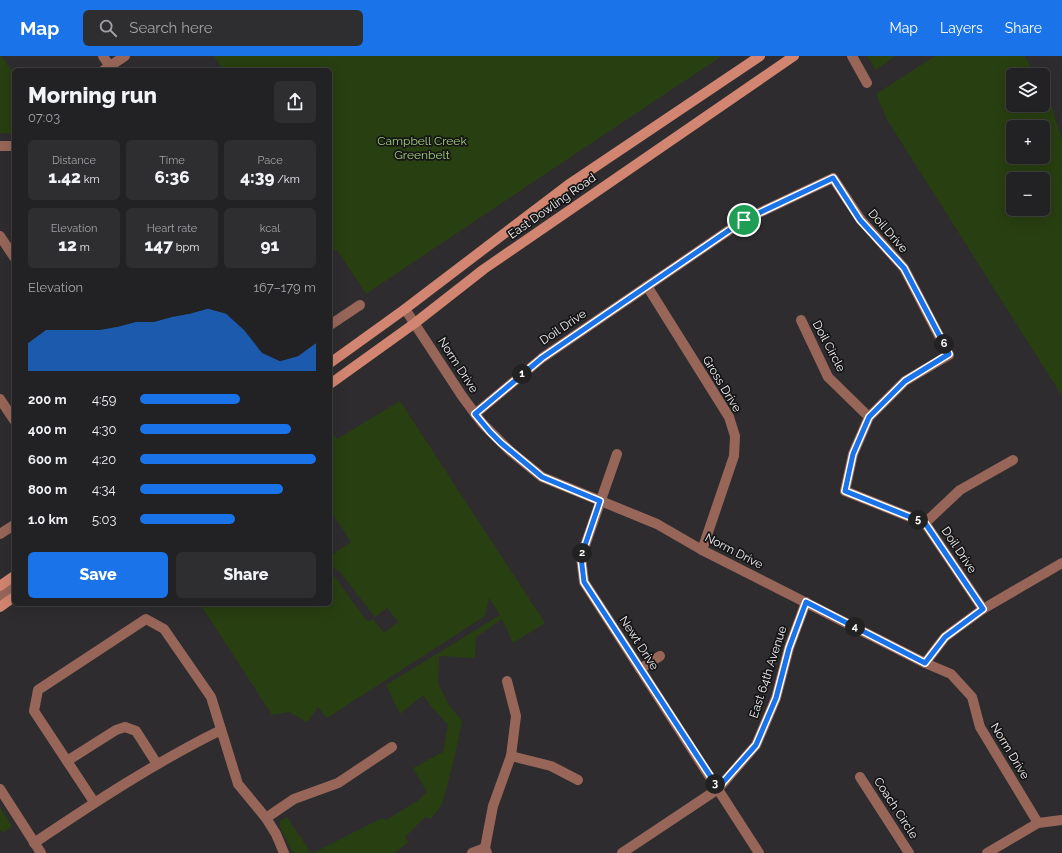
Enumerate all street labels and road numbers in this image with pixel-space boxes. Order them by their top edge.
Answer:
street label: East Dowling Road [505,170,599,242]
street label: Doil Drive [865,206,911,256]
street label: Doil Drive [537,306,589,348]
street label: Doil Circle [810,318,848,374]
street label: Norm Drive [435,335,481,395]
street label: Gross Drive [700,353,744,415]
street label: Doil Drive [938,524,980,576]
street label: Norm Drive [703,530,765,572]
street label: Newt Drive [616,613,662,673]
street label: East 64th Avenue [746,624,790,720]
street label: Norm Drive [988,720,1032,782]
street label: Coach Circle [871,775,921,841]

